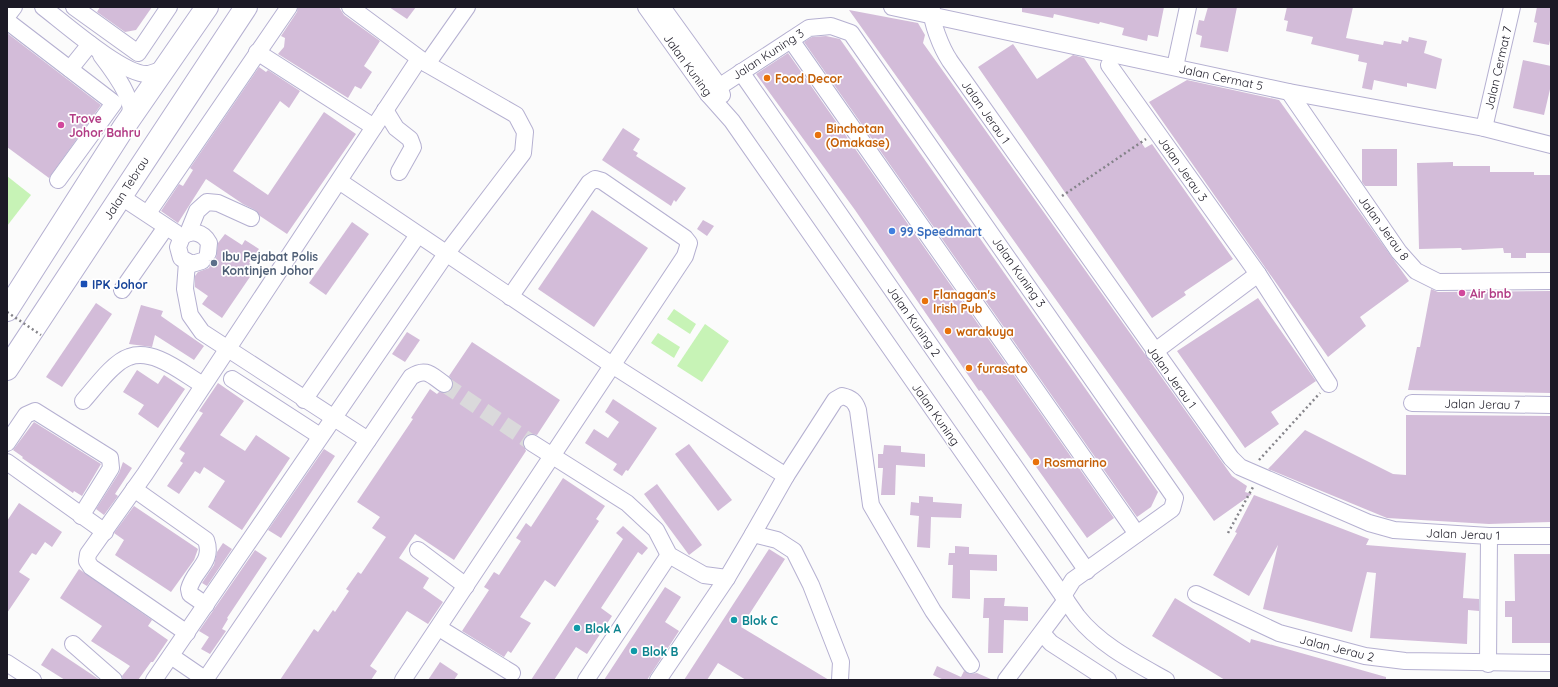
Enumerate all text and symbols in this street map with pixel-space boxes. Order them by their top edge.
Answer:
street label: Jalan Kuning 3 [729,25,807,83]
street label: Jalan Cermat 7 [1481,25,1515,111]
street label: Jalan Kuning [660,31,716,99]
street label: Jalan Cermat 5 [1178,61,1264,93]
place label: Food Decor [775,71,842,86]
marker: Food Decor [762,73,772,83]
street label: Jalan Jerau 1 [959,77,1013,147]
place label: Trove Johor Bahru [69,111,141,140]
marker: Trove Johor Bahru [56,120,66,130]
place label: Binchotan (Omakase) [826,121,889,150]
marker: Binchotan (Omakase) [813,130,823,140]
street label: Jalan Jerau 3 [1155,134,1211,204]
street label: Jalan Tebrau [100,153,152,223]
street label: Jalan Jerau 8 [1356,193,1412,263]
place label: 99 Speedmart [900,224,982,239]
marker: 99 Speedmart [887,226,897,236]
street label: Jalan Kuning 3 [989,234,1049,310]
place label: Ibu Pejabat Polis Kontinjen Johor [222,249,318,278]
marker: Ibu Pejabat Polis Kontinjen Johor [209,258,219,268]
place label: IPK Johor [92,277,148,292]
marker: IPK Johor [79,279,89,289]
street label: Jalan Kuning 2 [884,283,944,360]
place label: Air bnb [1470,286,1512,301]
place label: Flanagan's Irish Pub [933,287,996,316]
marker: Air bnb [1457,288,1467,298]
marker: Flanagan's Irish Pub [920,296,930,306]
place label: warakuya [956,324,1014,339]
marker: warakuya [943,326,953,336]
street label: Jalan Jerau 1 [1144,343,1200,411]
place label: furasato [977,361,1028,376]
marker: furasato [964,363,974,373]
street label: Jalan Kuning [909,380,963,448]
street label: Jalan Jerau 7 [1444,396,1520,412]
place label: Rosmarino [1044,455,1107,470]
marker: Rosmarino [1031,457,1041,467]
street label: Jalan Jerau 1 [1426,525,1500,543]
place label: Blok C [742,613,779,628]
marker: Blok C [729,615,739,625]
place label: Blok A [585,621,622,636]
marker: Blok A [572,623,582,633]
street label: Jalan Jerau 2 [1298,631,1376,665]
place label: Blok B [642,644,679,659]
marker: Blok B [629,646,639,656]

